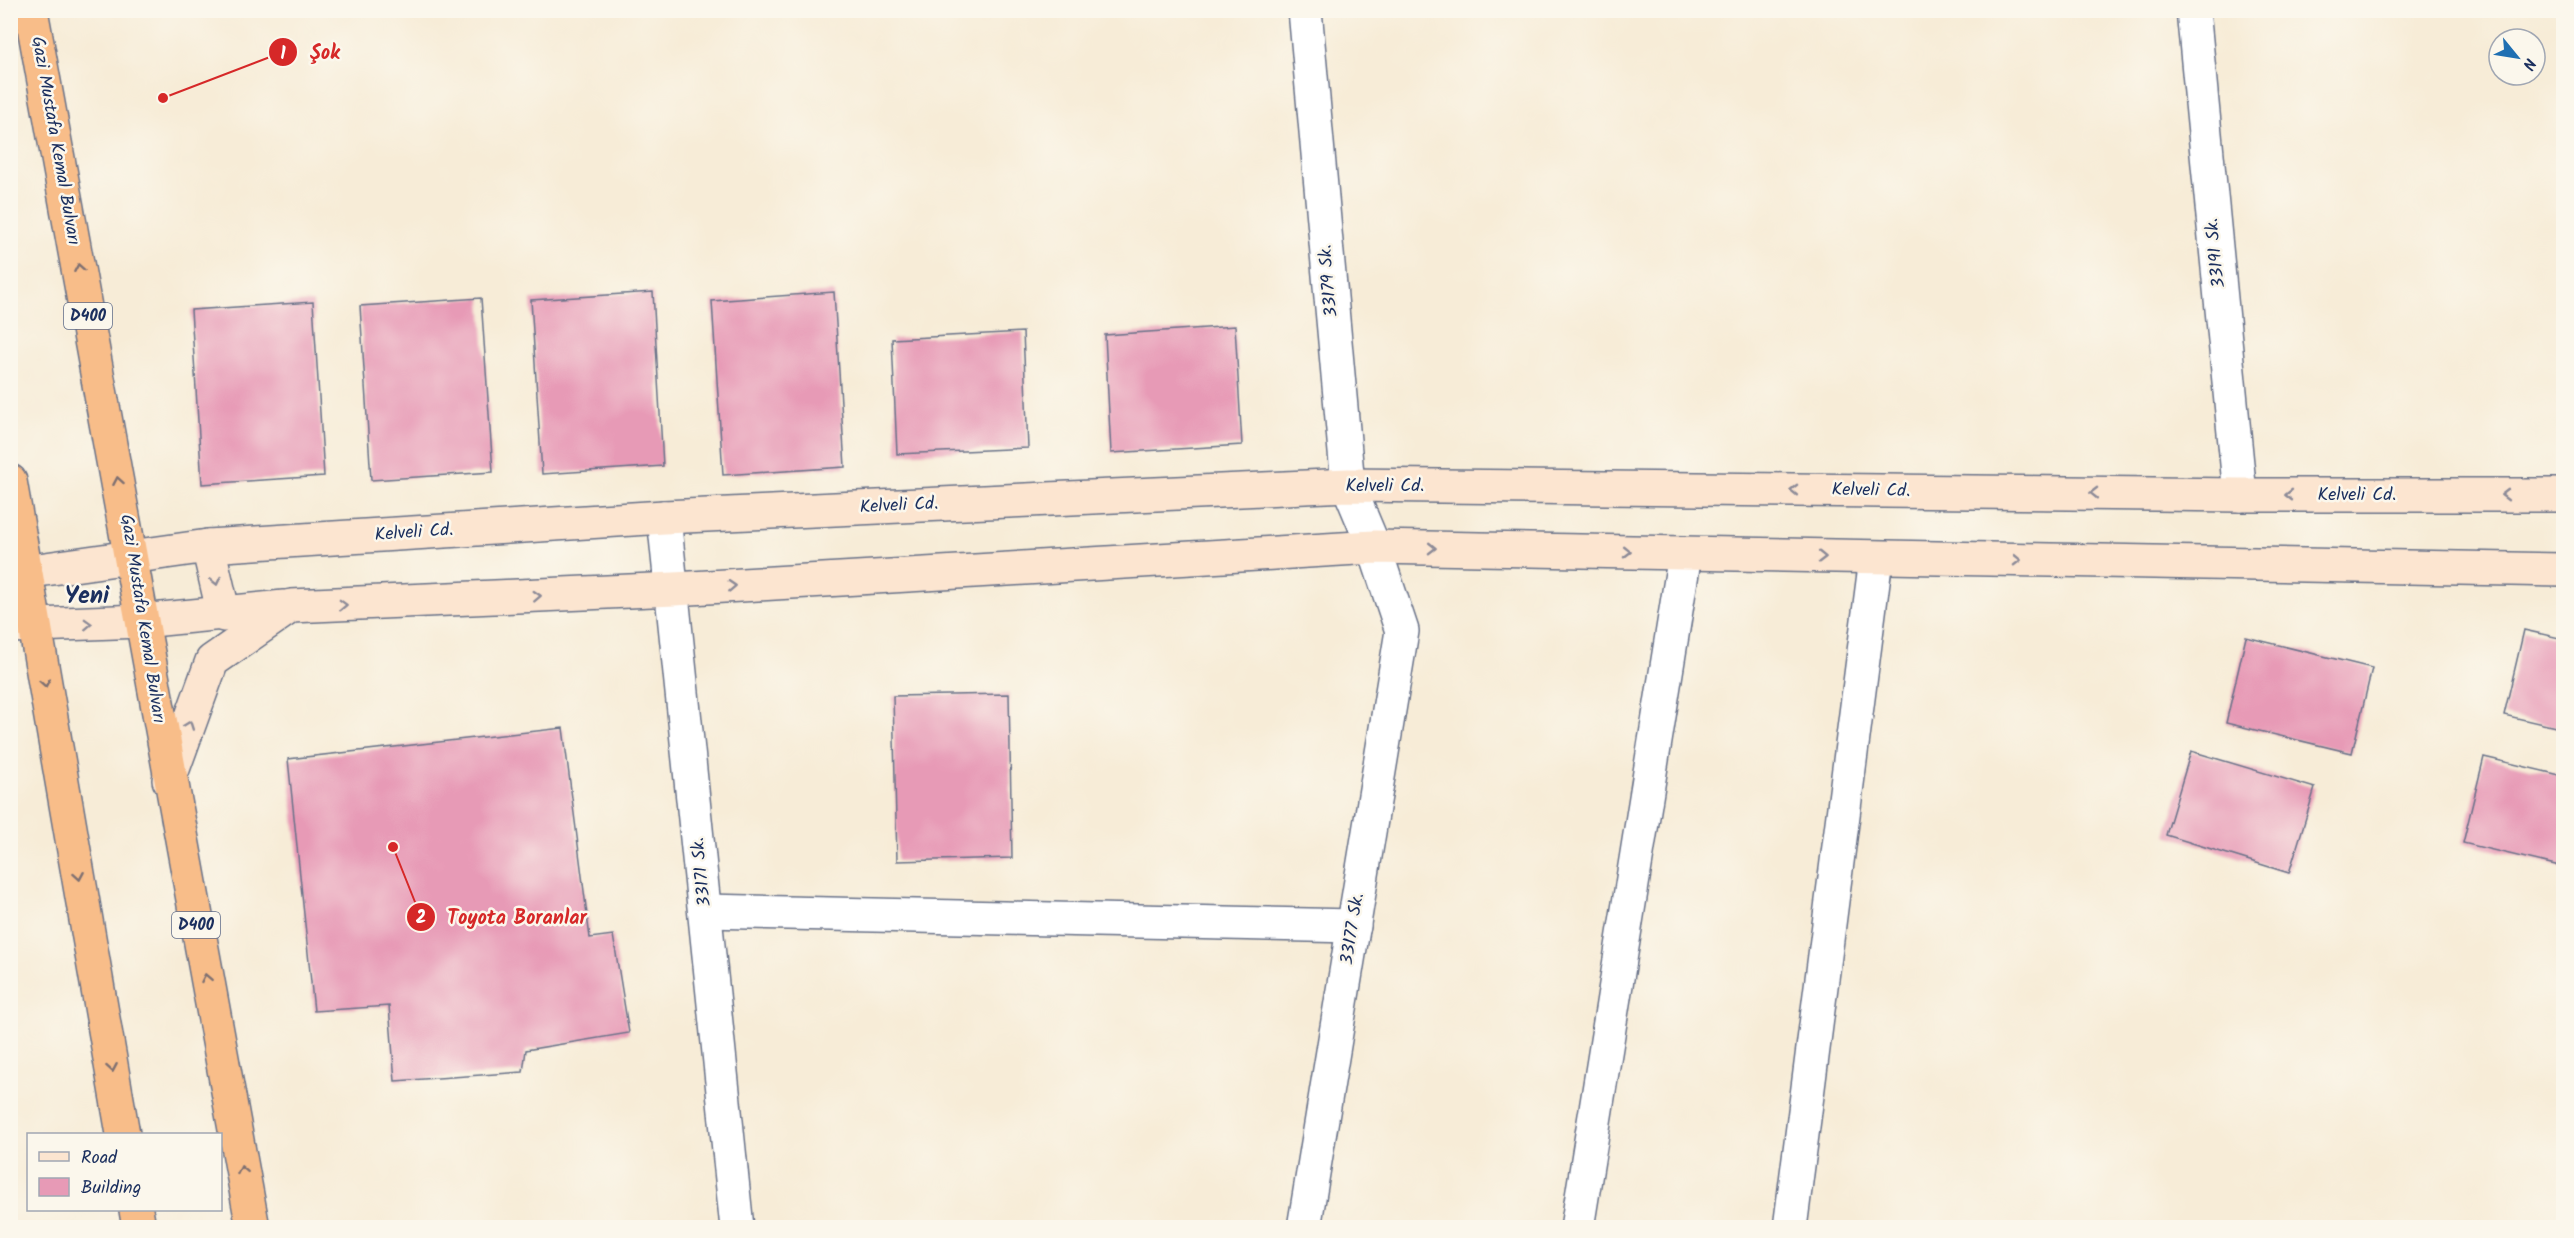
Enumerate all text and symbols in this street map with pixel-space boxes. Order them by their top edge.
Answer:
north arrow [2487,27,2547,87]
callout: Şok [268,33,352,71]
street label: Gazi Mustafa Kemal Bulvarı [22,34,88,248]
text: Şok [310,38,341,70]
text: 1 [280,40,286,69]
text: N [2515,53,2542,74]
street label: 33191 Sk. [2198,217,2234,289]
street label: 33179 Sk. [1311,243,1347,319]
one-way arrow [73,264,86,274]
road number: D400 [64,303,112,329]
street label: Kelveli Cd. [1346,472,1424,501]
one-way arrow [112,476,125,486]
street label: Kelveli Cd. [1831,476,1911,506]
street label: Kelveli Cd. [2318,481,2396,510]
one-way arrow [1790,484,1799,496]
one-way arrow [2090,487,2099,499]
street label: Kelveli Cd. [859,489,939,523]
one-way arrow [2285,489,2294,501]
one-way arrow [2501,489,2510,501]
street label: Gazi Mustafa Kemal Bulvarı [111,512,173,726]
street label: Kelveli Cd. [374,516,454,550]
one-way arrow [1428,542,1437,554]
one-way arrow [1623,546,1632,558]
one-way arrow [1818,551,1827,563]
one-way arrow [2013,554,2022,566]
one-way arrow [209,575,222,585]
district label: Yeni [65,577,110,616]
one-way arrow [728,579,737,592]
one-way arrow [533,590,542,603]
one-way arrow [338,598,347,611]
one-way arrow [84,617,93,630]
one-way arrow [39,679,51,688]
one-way arrow [181,720,194,731]
street label: 33171 Sk. [684,836,720,908]
one-way arrow [72,871,84,880]
street label: 33177 Sk. [1333,891,1373,967]
callout: Toyota Boranlar [406,898,599,936]
text: Toyota Boranlar [447,903,587,935]
text: 2 [416,904,426,933]
road number: D400 [172,912,220,938]
one-way arrow [200,974,213,984]
one-way arrow [105,1062,118,1072]
legend [27,1133,222,1211]
text: Road [81,1144,118,1173]
one-way arrow [236,1165,249,1175]
text: Building [81,1174,141,1203]

